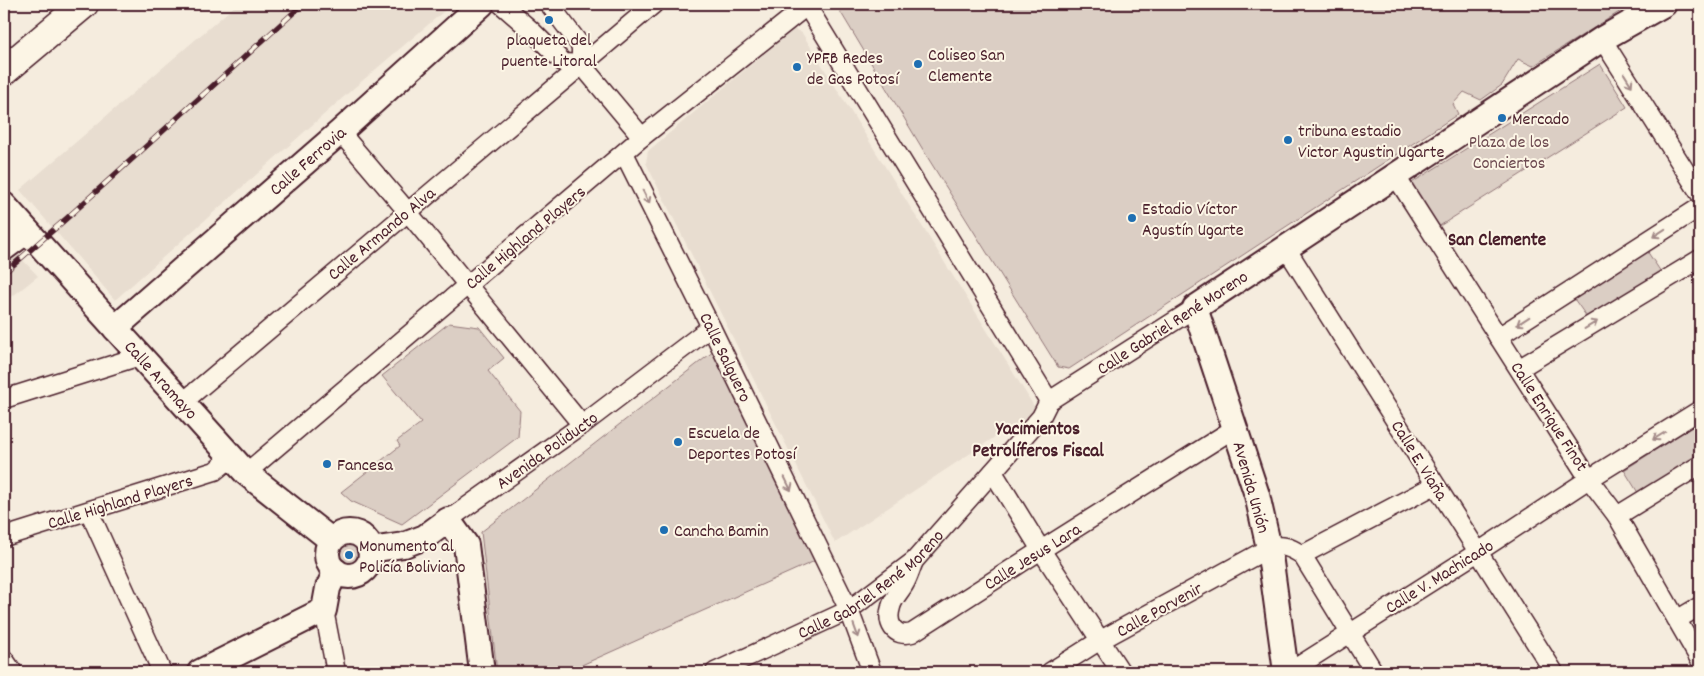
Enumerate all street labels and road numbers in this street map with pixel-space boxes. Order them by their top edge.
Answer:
street label: Calle Ferrovia [265,122,353,203]
street label: Calle Highland Players [461,181,592,297]
street label: Calle Armando Alva [323,182,442,288]
street label: Calle Gabriel René Moreno [1093,266,1254,382]
street label: Calle Salguero [691,309,756,407]
street label: Calle Aramayo [117,336,202,426]
street label: Calle Enrique Finot [1503,358,1593,478]
street label: Avenida Poliducto [492,407,604,497]
street label: Calle E. Viaña [1383,416,1453,507]
street label: Avenida Unión [1225,439,1275,537]
street label: Calle Highland Players [45,469,196,537]
street label: Calle Jesus Lara [980,518,1087,598]
street label: Calle Gabriel René Moreno [794,525,951,647]
street label: Calle V. Machicado [1381,535,1499,621]
street label: Calle Porvenir [1113,577,1208,645]

